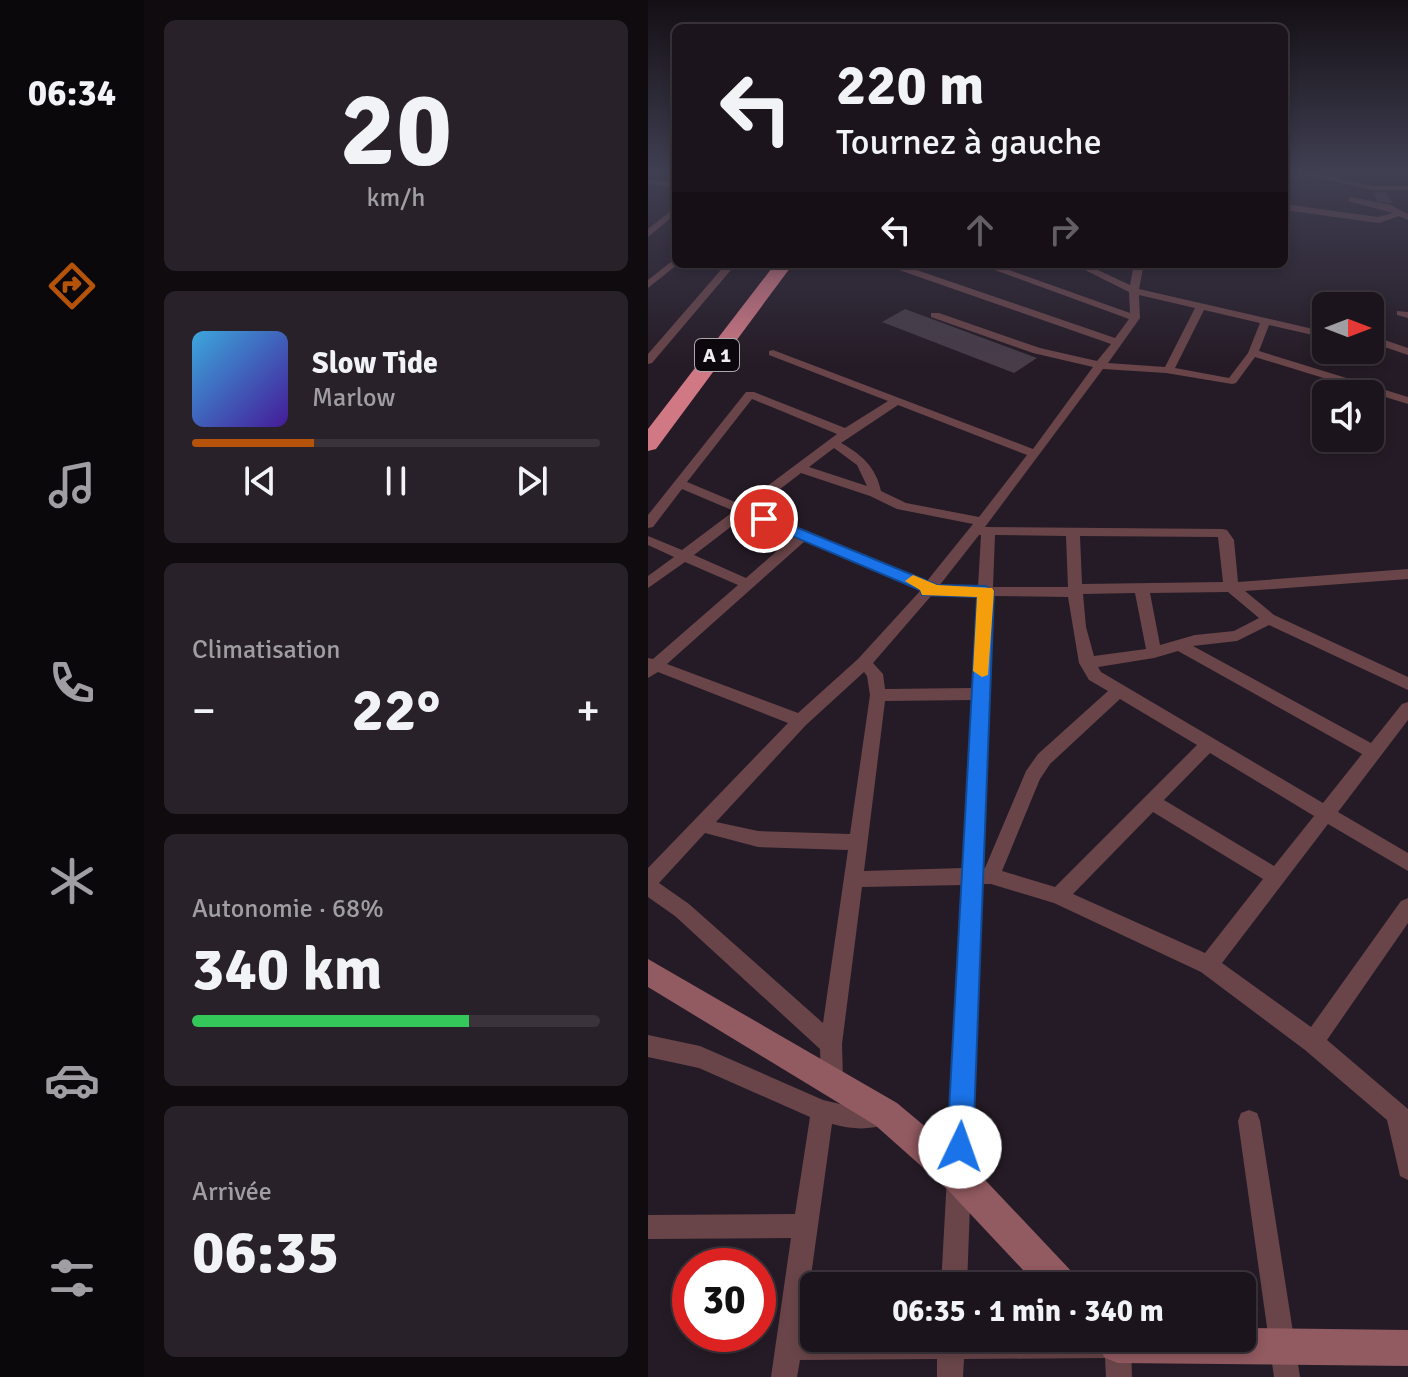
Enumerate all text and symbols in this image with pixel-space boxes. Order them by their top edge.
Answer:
text: 220 m [836,51,984,120]
icon: left [704,56,808,160]
text: 20 [340,66,452,194]
text: 06:34 [28,71,116,116]
text: Tournez à gauche [836,120,1102,165]
text: km/h [367,182,425,214]
icon: left [874,208,918,252]
icon: ahead [958,208,1002,252]
icon: right [1042,208,1086,252]
icon: directions [44,258,100,314]
north arrow [1312,292,1384,364]
map controls [1312,292,1384,452]
road number: A 1 [695,339,739,371]
text: Slow Tide [312,345,438,382]
button: sound [1312,380,1384,452]
text: Marlow [312,382,395,414]
icon: music [44,457,100,513]
icon: previous [238,459,282,503]
icon: pause [374,459,418,503]
icon: next [510,459,554,503]
pin [730,485,798,553]
icon: arrive [742,497,786,541]
text: Climatisation [192,634,341,666]
icon: phone [44,655,100,711]
text: 22° [352,674,440,748]
text: − [192,684,216,738]
text: + [576,684,600,738]
icon: climate [44,853,100,909]
text: Autonomie · 68% [192,893,384,925]
text: 340 km [192,933,382,1007]
icon: car [44,1052,100,1108]
position arrow [918,1105,1002,1189]
text: Arrivée [192,1176,272,1208]
text: 06:35 [192,1216,339,1290]
speed limit sign: 30 [672,1248,776,1352]
icon: filters [44,1250,100,1306]
text: 06:35 · 1 min · 340 m [892,1293,1164,1330]

